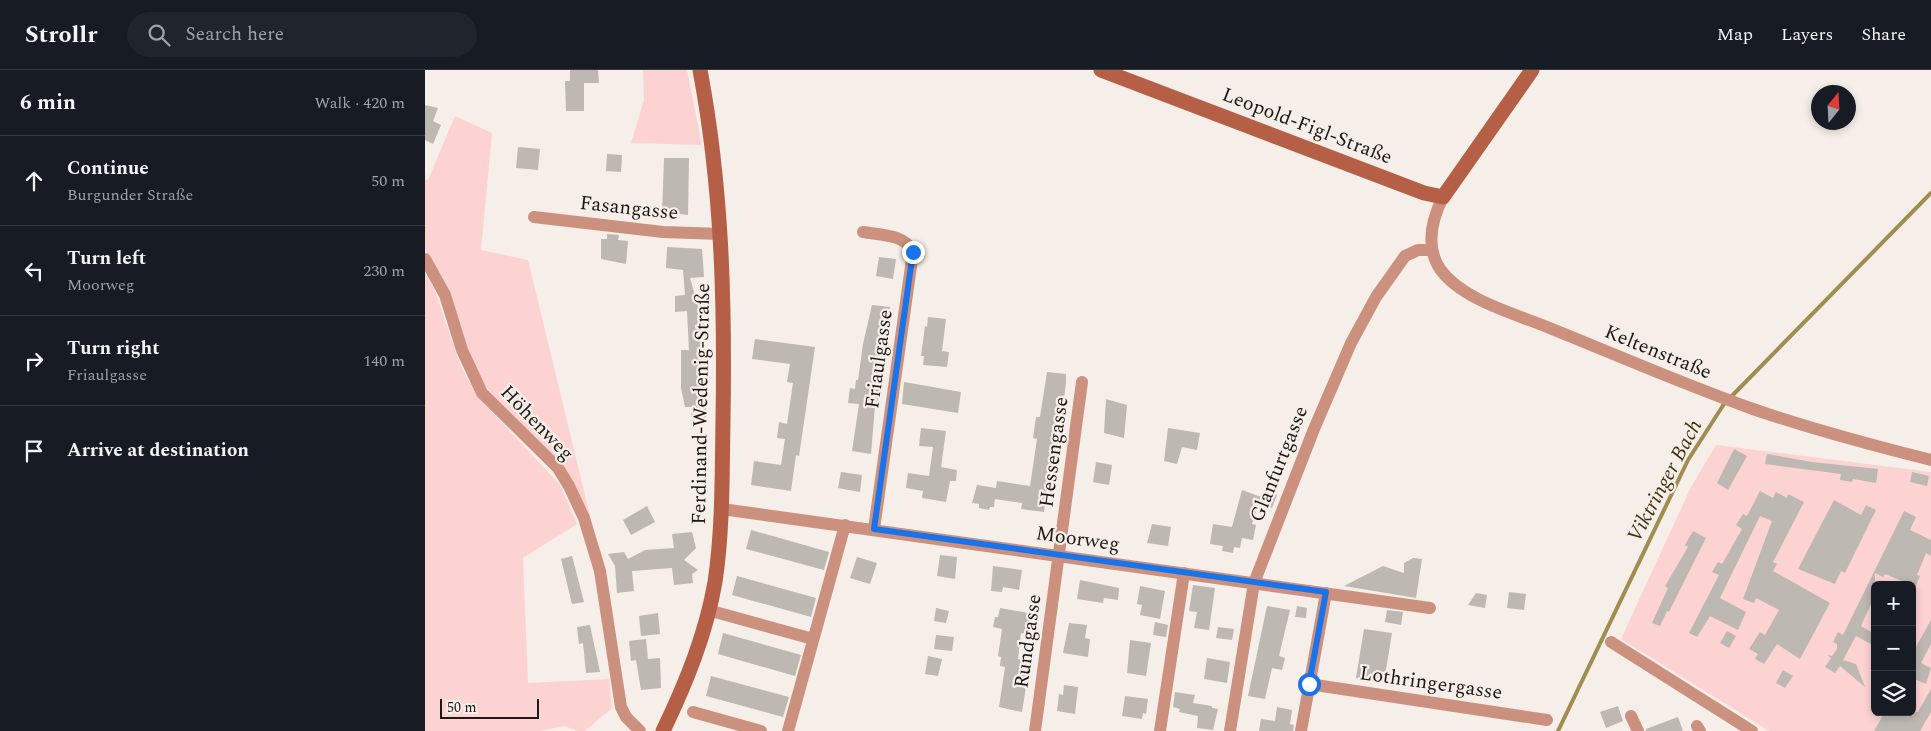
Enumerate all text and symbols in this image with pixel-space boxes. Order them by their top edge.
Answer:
search box [127,12,477,57]
text: Strollr [25,17,97,53]
text: Search here [185,20,284,49]
icon: search [145,21,173,49]
text: Map [1717,21,1753,48]
text: Layers [1781,21,1833,48]
text: Share [1861,21,1906,48]
street label: Leopold-Figl-Straße [1218,80,1396,172]
north arrow [1811,85,1856,130]
text: 6 min [20,87,76,119]
text: Walk · 420 m [314,91,405,115]
text: Continue [67,154,149,183]
icon: ahead [20,167,48,195]
text: 50 m [371,169,405,193]
text: Burgunder Straße [67,183,193,207]
street label: Fasangasse [578,188,680,228]
route end [902,241,925,264]
text: Turn left [67,244,146,273]
icon: left [20,257,48,285]
text: 230 m [363,259,405,283]
text: Moorweg [67,273,135,297]
street label: Ferdinand-Wedenig-Straße [684,283,718,525]
street label: Friaulgasse [857,307,901,411]
street label: Keltenstraße [1600,317,1716,387]
text: Turn right [67,334,160,363]
icon: right [20,347,48,375]
text: 140 m [363,349,405,373]
text: Friaulgasse [67,363,147,387]
street label: Höhenweg [493,378,581,468]
street label: Hessengasse [1031,395,1077,509]
street label: Glanfurtgasse [1242,401,1316,527]
water label: Viktringer Bach [1619,414,1711,548]
text: Arrive at destination [67,436,249,465]
icon: arrive [20,437,48,465]
street label: Moorweg [1034,518,1122,560]
map controls [1871,581,1916,716]
button: + [1871,581,1916,626]
street label: Rundgasse [1007,592,1049,690]
button: − [1871,626,1916,671]
street label: Lothringergasse [1358,658,1504,708]
button: layers [1871,671,1916,716]
route start [1298,673,1321,696]
scale bar [440,696,539,719]
text: 50 m [447,697,477,718]

